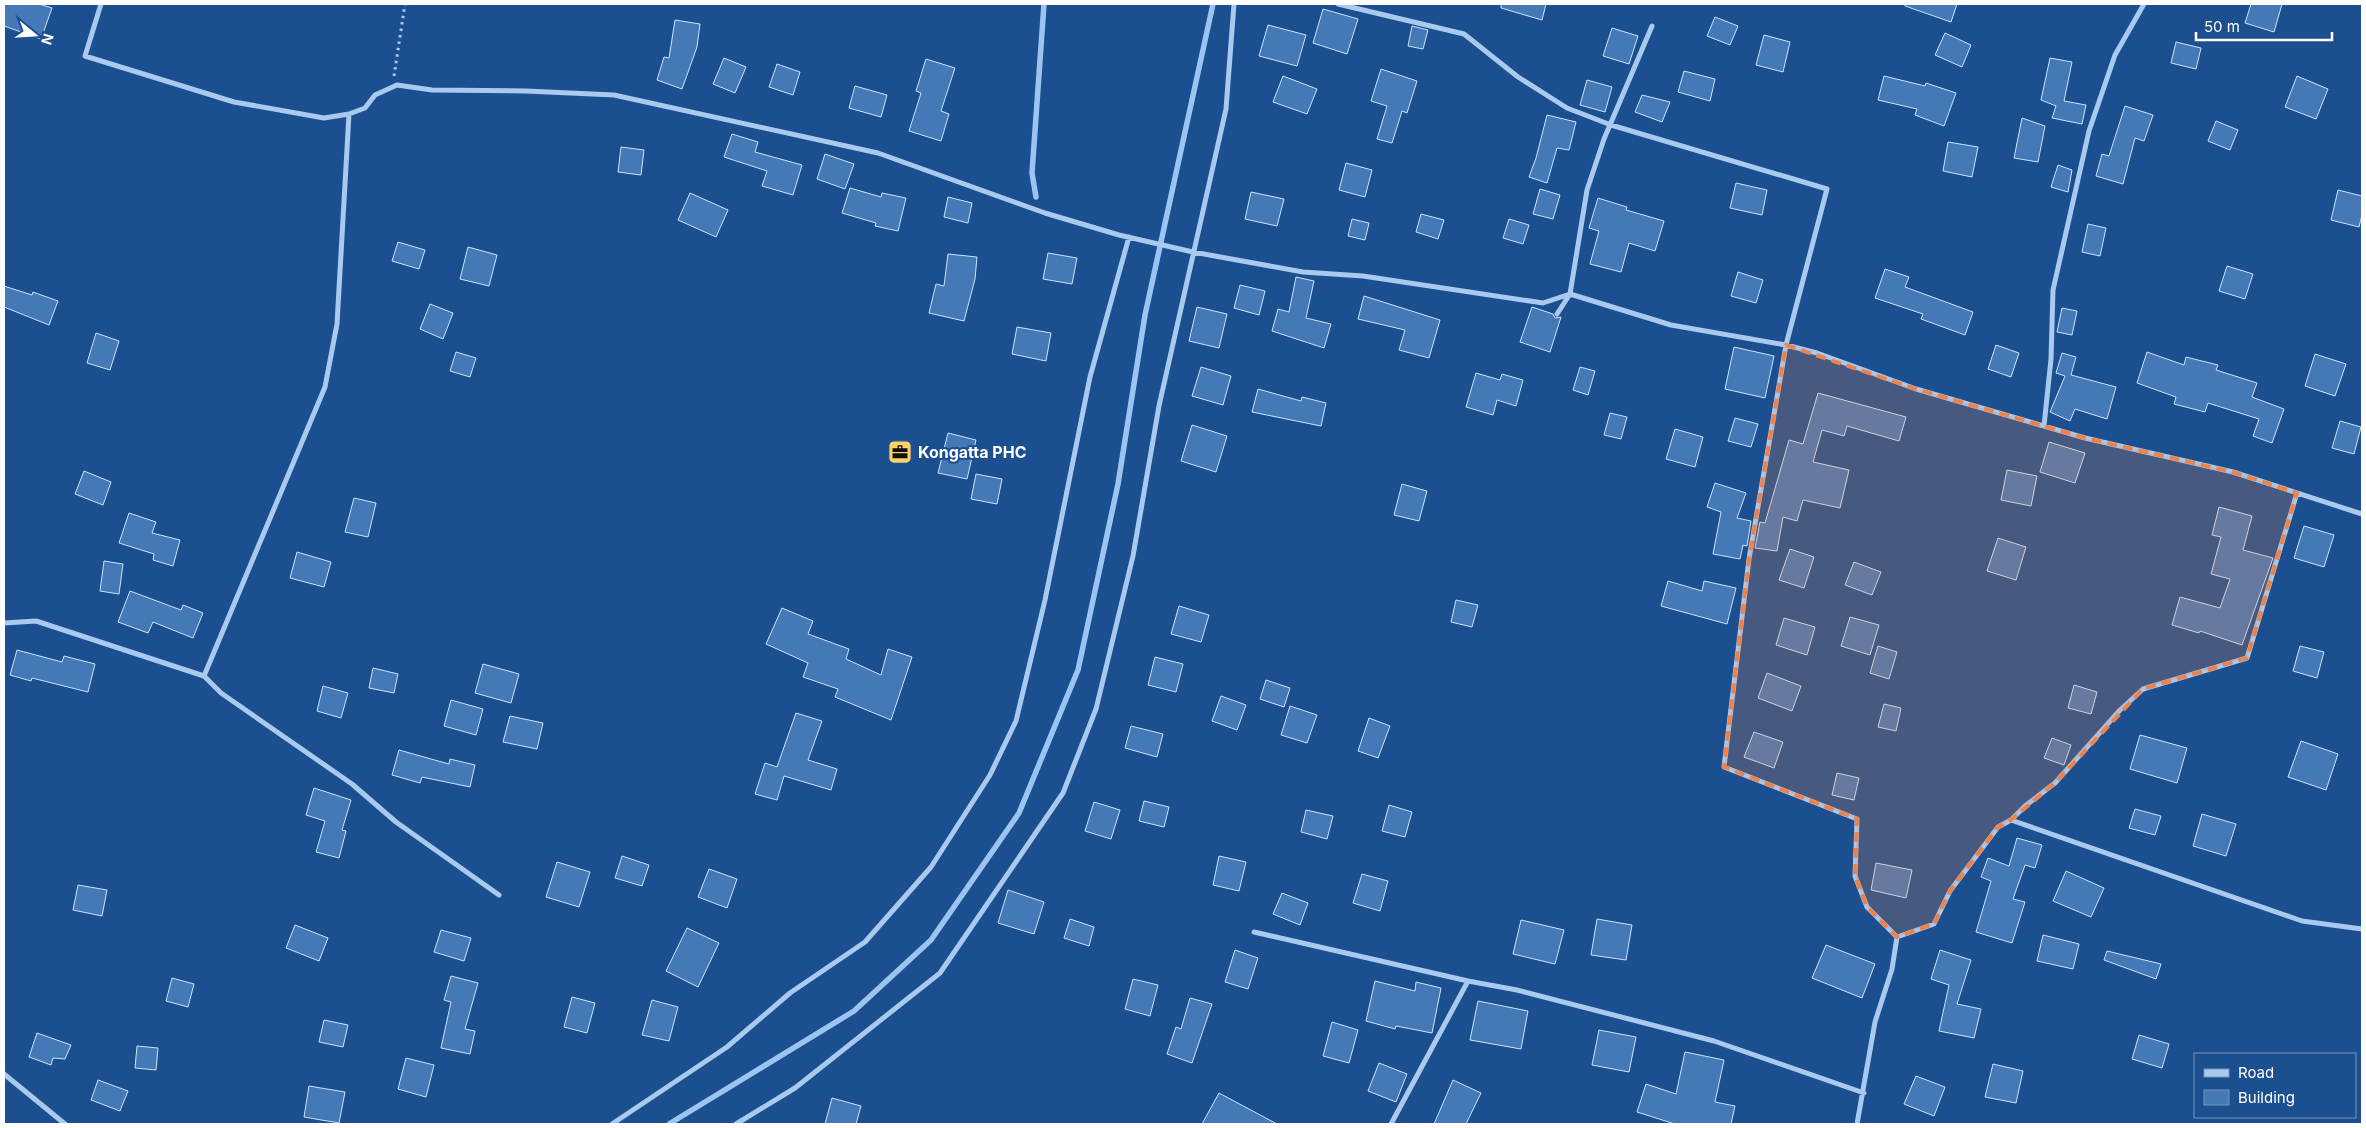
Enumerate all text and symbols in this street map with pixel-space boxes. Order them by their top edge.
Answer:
north arrow [10,10,60,60]
scale bar [2196,10,2332,42]
text: 50 m [2204,17,2240,36]
text: N [38,31,58,47]
office icon: Kongatta PHC [887,439,913,465]
place label: Kongatta PHC [918,442,1027,462]
legend [2194,1053,2356,1118]
text: Road [2238,1063,2274,1082]
text: Building [2238,1088,2295,1107]

